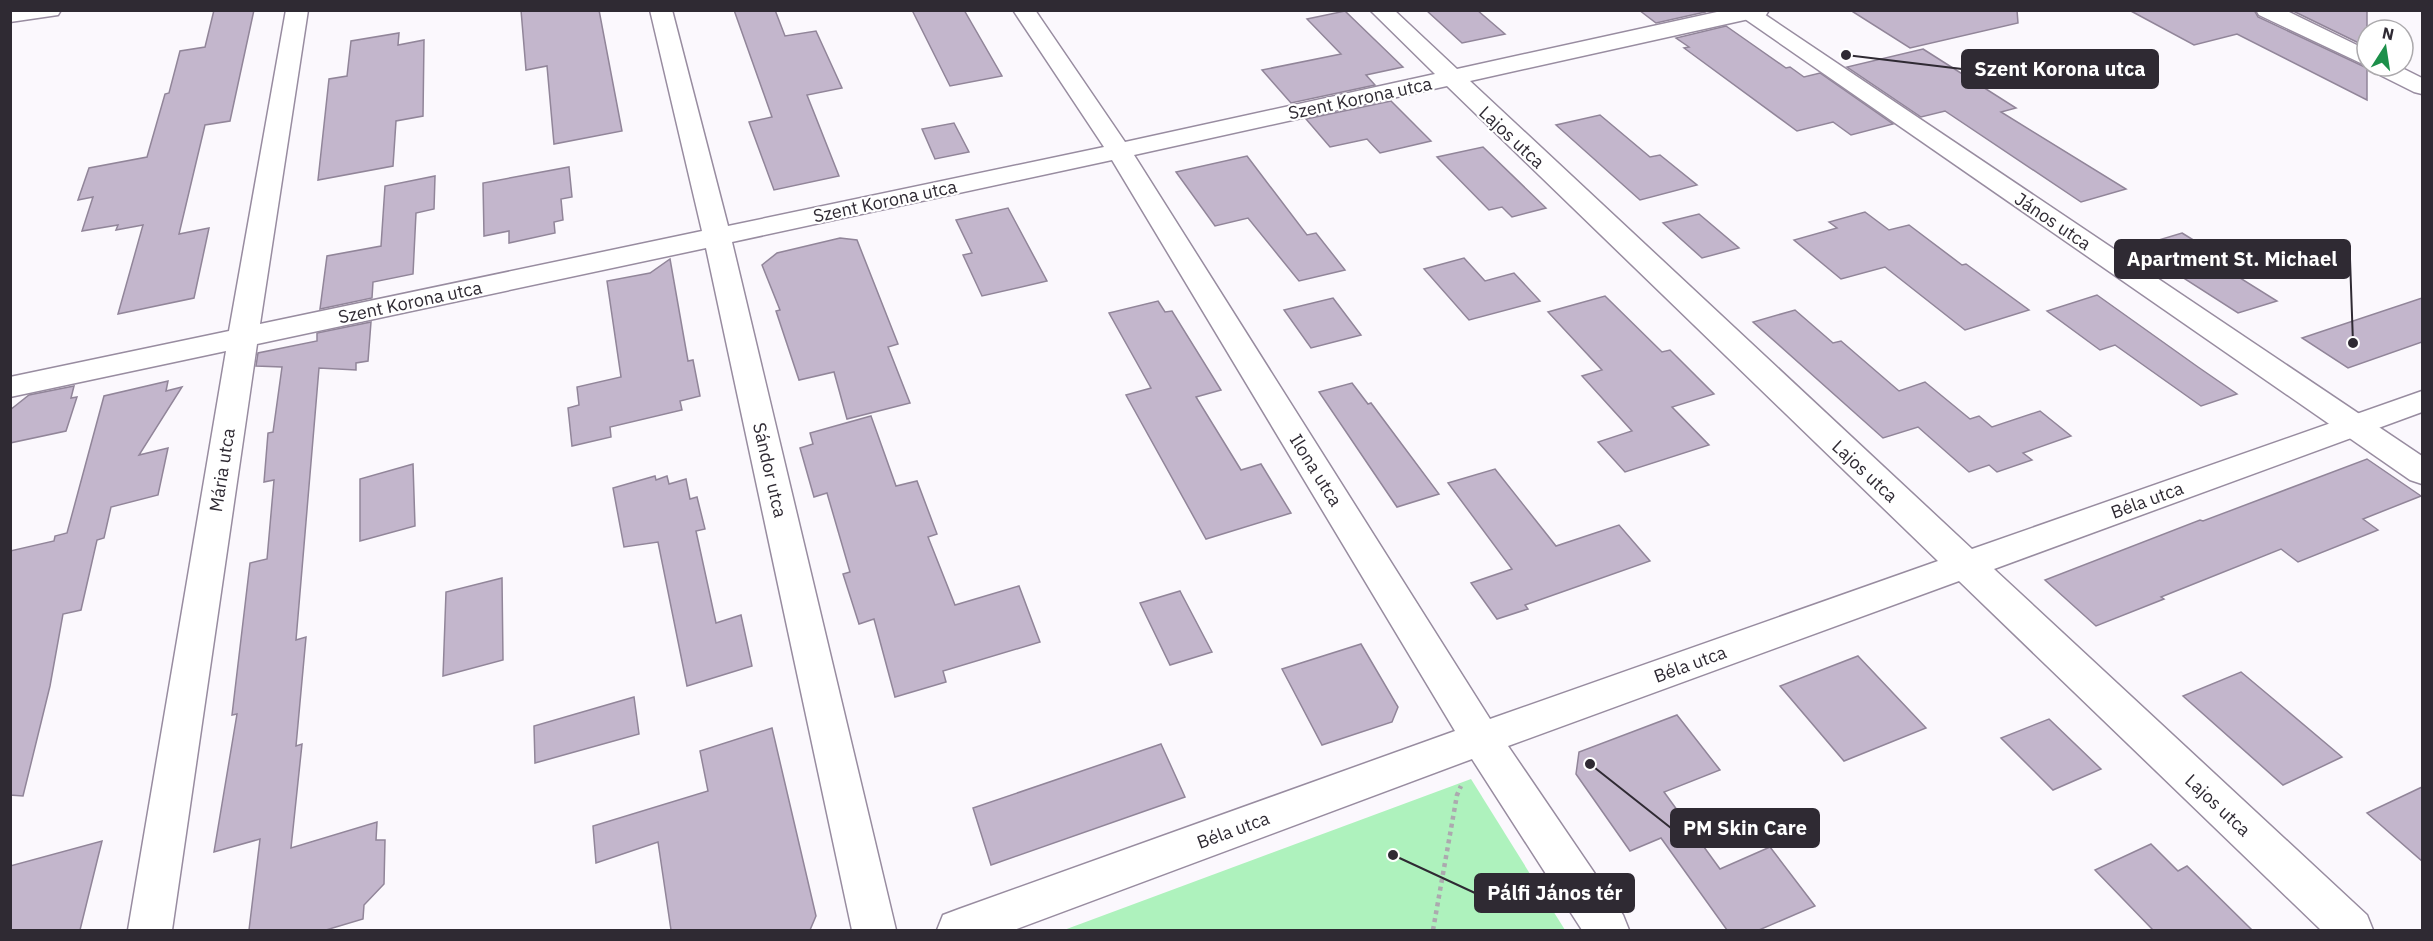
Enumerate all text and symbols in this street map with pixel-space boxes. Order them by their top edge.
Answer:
north arrow [2355,18,2415,78]
text: N [2380,22,2396,44]
callout: Szent Korona utca [1962,50,2158,88]
text: Szent Korona utca [1974,55,2146,82]
street label: Szent Korona utca [1286,71,1434,124]
street label: Lajos utca [1474,101,1550,173]
street label: Szent Korona utca [811,174,959,227]
street label: János utca [2010,187,2096,255]
callout: Apartment St. Michael [2115,240,2350,278]
text: Apartment St. Michael [2127,245,2337,272]
street label: Szent Korona utca [336,275,484,328]
street label: Sándor utca [748,420,792,520]
street label: Mária utca [204,426,240,513]
street label: Ilona utca [1285,429,1348,511]
street label: Lajos utca [1827,435,1903,507]
street label: Béla utca [2108,476,2187,524]
street label: Béla utca [1651,640,1730,688]
street label: Lajos utca [2180,769,2256,841]
street label: Béla utca [1194,806,1273,854]
callout: PM Skin Care [1671,809,1819,847]
text: PM Skin Care [1683,814,1807,841]
callout: Pálfi János tér [1475,874,1634,912]
text: Pálfi János tér [1487,879,1623,906]

